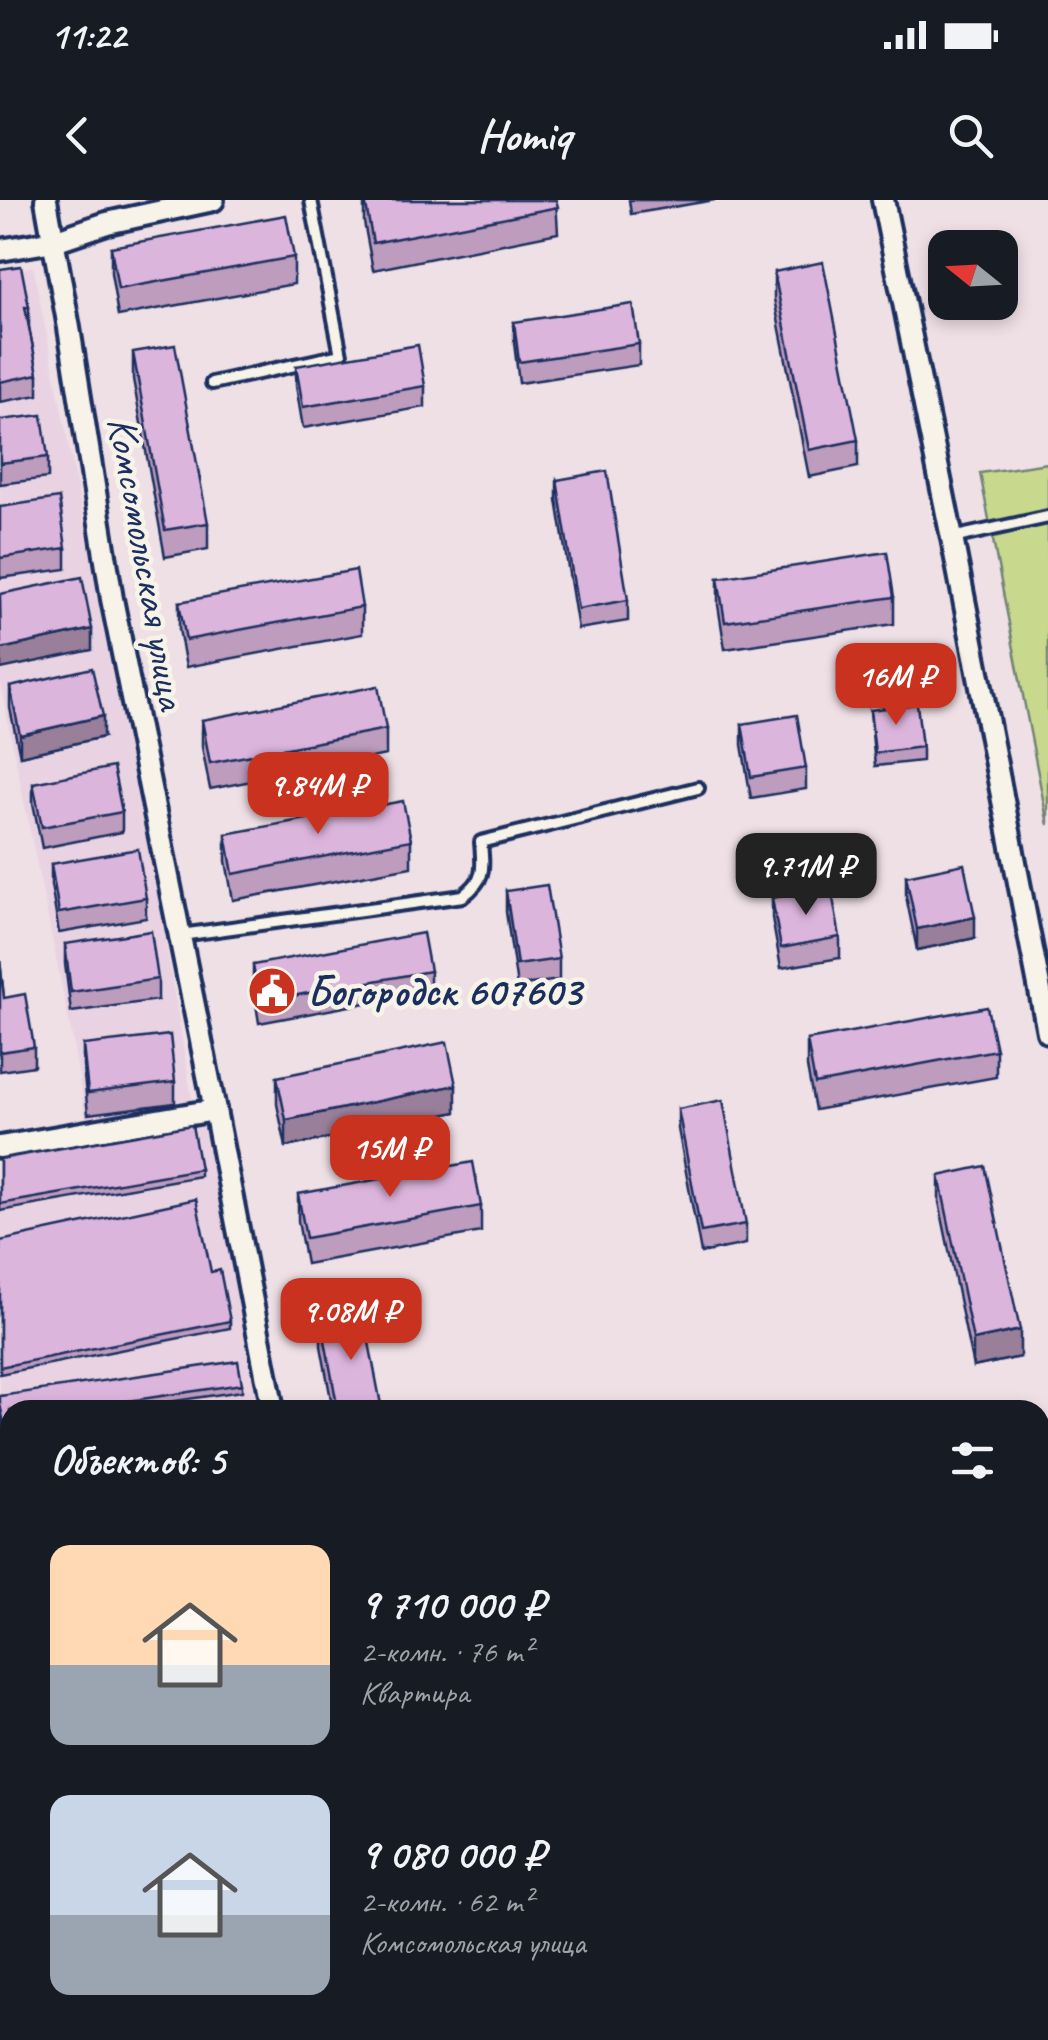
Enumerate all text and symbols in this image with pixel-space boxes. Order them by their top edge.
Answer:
text: 11:22 [50,12,126,59]
text: Homiq [477,107,571,164]
icon: back [50,108,105,163]
icon: search [943,108,998,163]
north arrow [928,230,1018,320]
map controls [928,230,1018,320]
street label: Комсомольская улица [95,413,199,716]
pin: 16M ₽ [826,643,966,728]
text: 16M ₽ [857,655,935,696]
pin: 9.84M ₽ [226,752,410,837]
text: 9.84M ₽ [270,764,366,805]
pin: 9.71M ₽ [714,833,898,918]
text: 9.71M ₽ [758,845,854,886]
public building icon: Богородск 607603 [246,965,298,1017]
place label: Богородск 607603 [307,965,585,1018]
pin: 15M ₽ [320,1115,460,1200]
text: 15M ₽ [352,1127,428,1168]
pin: 9.08M ₽ [259,1278,443,1363]
text: 9.08M ₽ [303,1290,399,1331]
icon: filters [945,1433,1000,1488]
text: Объектов: 5 [50,1434,225,1487]
text: 9 710 000 ₽ [360,1578,544,1631]
icon: home [130,1585,250,1705]
text: 2-комн. · 76 m² [360,1631,532,1672]
text: Квартира [360,1672,469,1713]
text: 9 080 000 ₽ [360,1828,544,1881]
icon: home [130,1835,250,1955]
text: 2-комн. · 62 m² [360,1881,532,1922]
text: Комсомольская улица [360,1922,585,1963]

